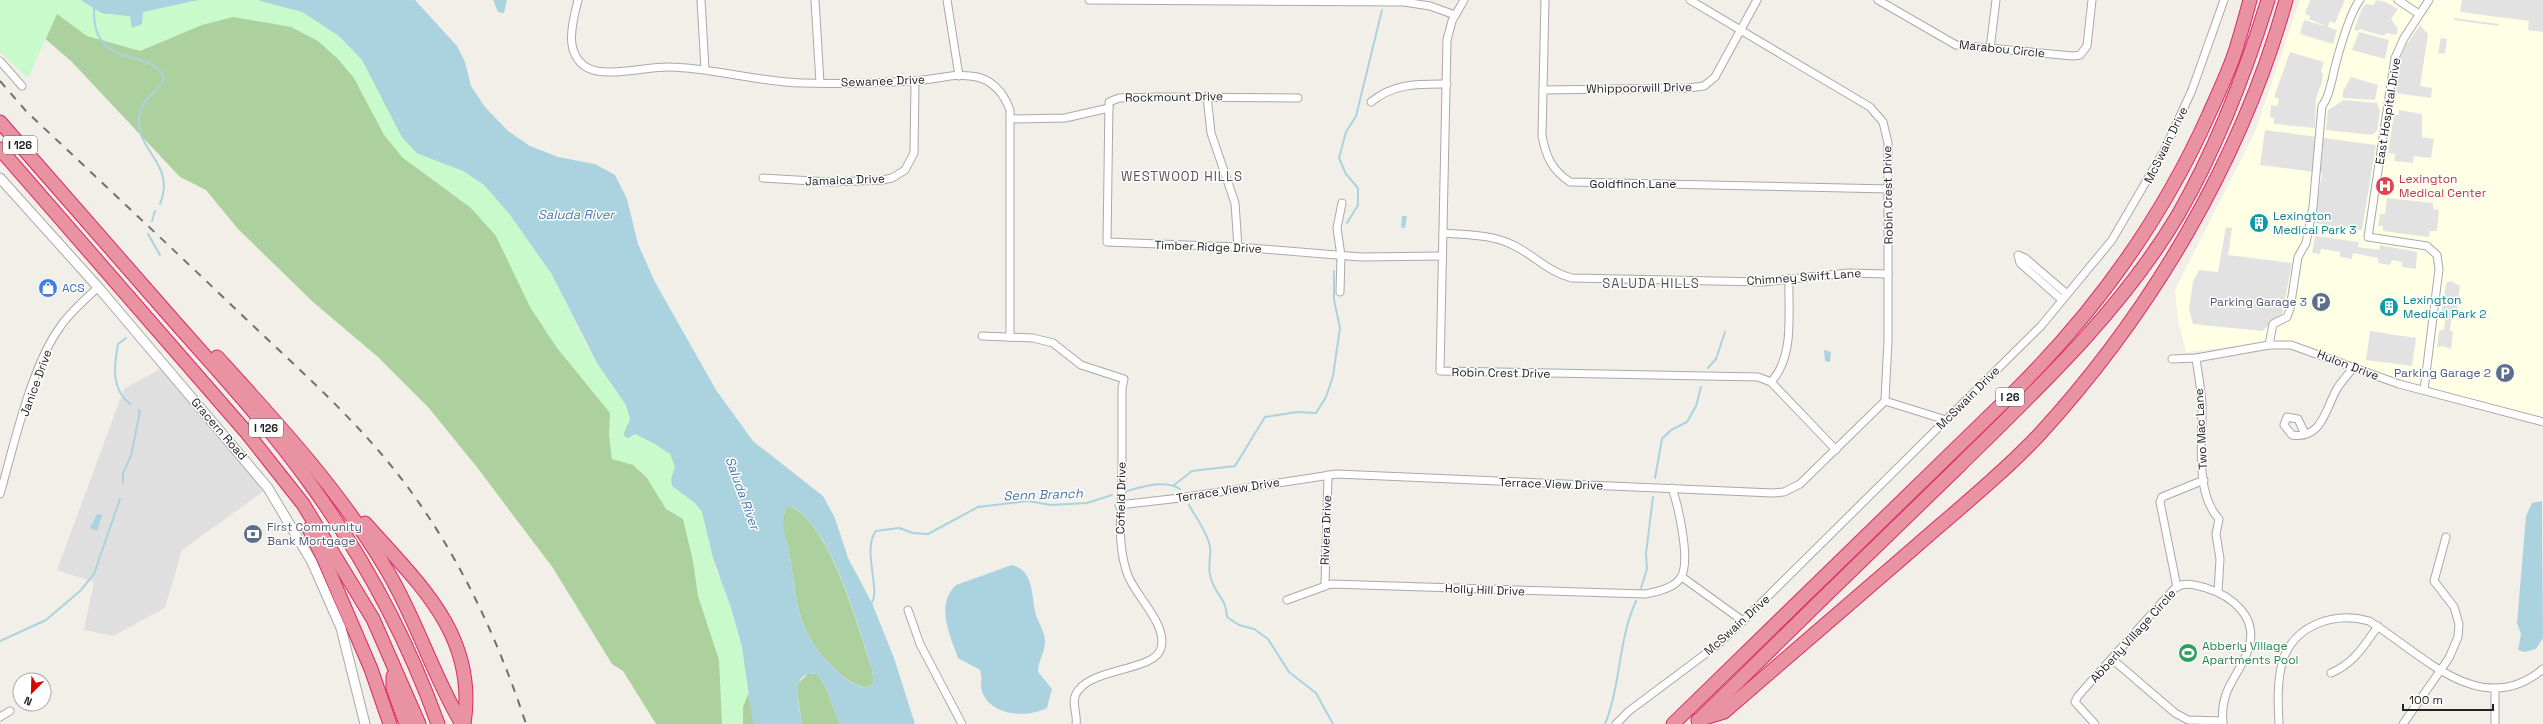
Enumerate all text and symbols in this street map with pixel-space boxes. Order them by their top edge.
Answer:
street label: Marabou Circle [1958,37,2046,61]
street label: East Hospital Drive [2372,56,2404,166]
street label: Sewanee Drive [841,72,925,90]
street label: Whippoorwill Drive [1586,79,1692,97]
street label: Rockmount Drive [1125,88,1223,106]
street label: McSwain Drive [2141,104,2191,186]
road number: I 126 [3,136,37,154]
street label: Robin Crest Drive [1879,145,1897,245]
district label: WESTWOOD HILLS [1121,168,1243,185]
street label: Jamaica Drive [805,171,885,189]
place label: Lexington Medical Center [2399,171,2487,201]
hospital icon: Lexington Medical Center [2374,175,2396,197]
street label: Goldfinch Lane [1590,176,1676,192]
water label: Saluda River [538,206,616,223]
place label: Lexington Medical Park 3 [2273,208,2357,238]
building icon: Lexington Medical Park 3 [2248,212,2270,234]
street label: Timber Ridge Drive [1154,237,1262,257]
street label: Chimney Swift Lane [1746,265,1862,289]
district label: SALUDA HILLS [1602,275,1700,292]
shop icon: ACS [37,277,59,299]
place label: ACS [62,280,85,296]
parking icon: Parking Garage 3 [2310,291,2332,313]
place label: Lexington Medical Park 2 [2403,292,2487,322]
place label: Parking Garage 3 [2210,294,2307,310]
building icon: Lexington Medical Park 2 [2378,296,2400,318]
street label: Hulon Drive [2315,346,2381,384]
street label: Janice Drive [16,347,56,419]
parking icon: Parking Garage 2 [2494,362,2516,384]
street label: McSwain Drive [1933,363,2003,433]
street label: Robin Crest Drive [1451,364,1551,382]
place label: Parking Garage 2 [2394,365,2491,381]
road number: I 26 [1996,388,2024,406]
street label: Two Mac Lane [2191,388,2211,470]
street label: Gracern Road [187,394,251,464]
road number: I 126 [249,419,283,437]
water label: Saluda River [721,454,764,534]
street label: Cofield Drive [1112,462,1130,534]
street label: Terrace View Drive [1175,474,1281,506]
street label: Terrace View Drive [1498,474,1604,494]
water label: Senn Branch [1003,485,1084,504]
street label: Riviera Drive [1317,495,1335,565]
place label: First Community Bank Mortgage [267,519,362,549]
bank icon: First Community Bank Mortgage [242,523,264,545]
street label: Holly Hill Drive [1445,581,1525,599]
street label: Abberly Village Circle [2087,586,2179,686]
street label: McSwain Drive [1701,591,1773,659]
place label: Abberly Village Apartments Pool [2202,638,2299,668]
sports icon: Abberly Village Apartments Pool [2177,642,2199,664]
north arrow [12,672,52,712]
scale bar [2403,686,2493,712]
text: 100 m [2409,692,2443,708]
text: N [22,693,34,709]

